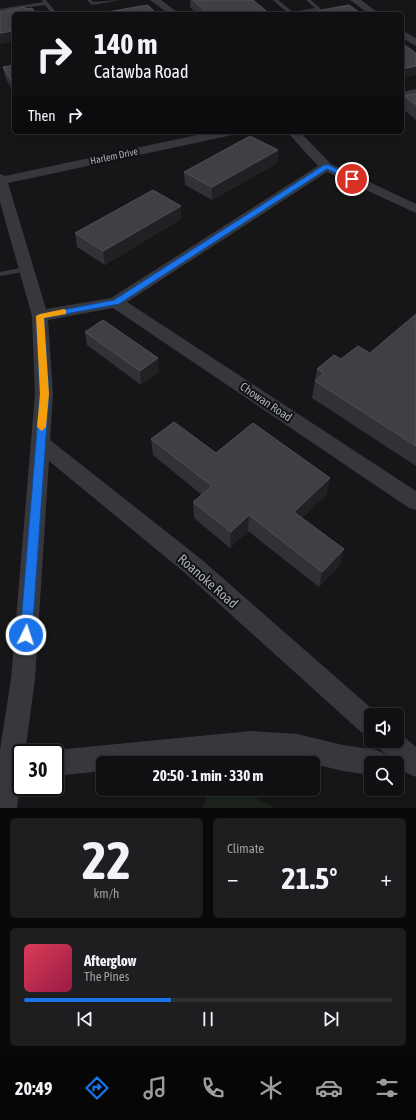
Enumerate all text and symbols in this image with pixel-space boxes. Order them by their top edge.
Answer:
icon: right [28,28,80,80]
text: 140 m [94,28,157,60]
text: Catawba Road [94,61,189,82]
icon: right [64,104,86,126]
text: Then [28,107,56,124]
street label: Harlem Drive [89,145,139,166]
pin [335,162,369,196]
icon: arrive [341,168,363,190]
street label: Chowan Road [237,379,295,425]
street label: Roanoke Road [175,551,241,611]
position arrow [5,614,47,656]
map controls [364,708,404,796]
button: sound [364,708,404,748]
speed limit sign: 30 [12,744,64,796]
button: search [364,756,404,796]
text: 20:50 · 1 min · 330 m [153,767,263,784]
text: 22 [82,830,131,890]
text: Climate [227,841,264,856]
text: 21.5° [282,861,337,895]
text: − [227,865,238,891]
text: + [381,865,392,891]
text: km/h [94,886,119,901]
text: Afterglow [84,952,137,969]
text: The Pines [84,969,129,984]
icon: previous [74,1008,96,1030]
icon: pause [197,1008,219,1030]
icon: next [320,1008,342,1030]
icon: directions [83,1074,111,1102]
icon: music [141,1074,169,1102]
icon: phone [199,1074,227,1102]
icon: climate [257,1074,285,1102]
icon: car [315,1074,343,1102]
icon: filters [373,1074,401,1102]
text: 20:49 [15,1078,52,1099]

